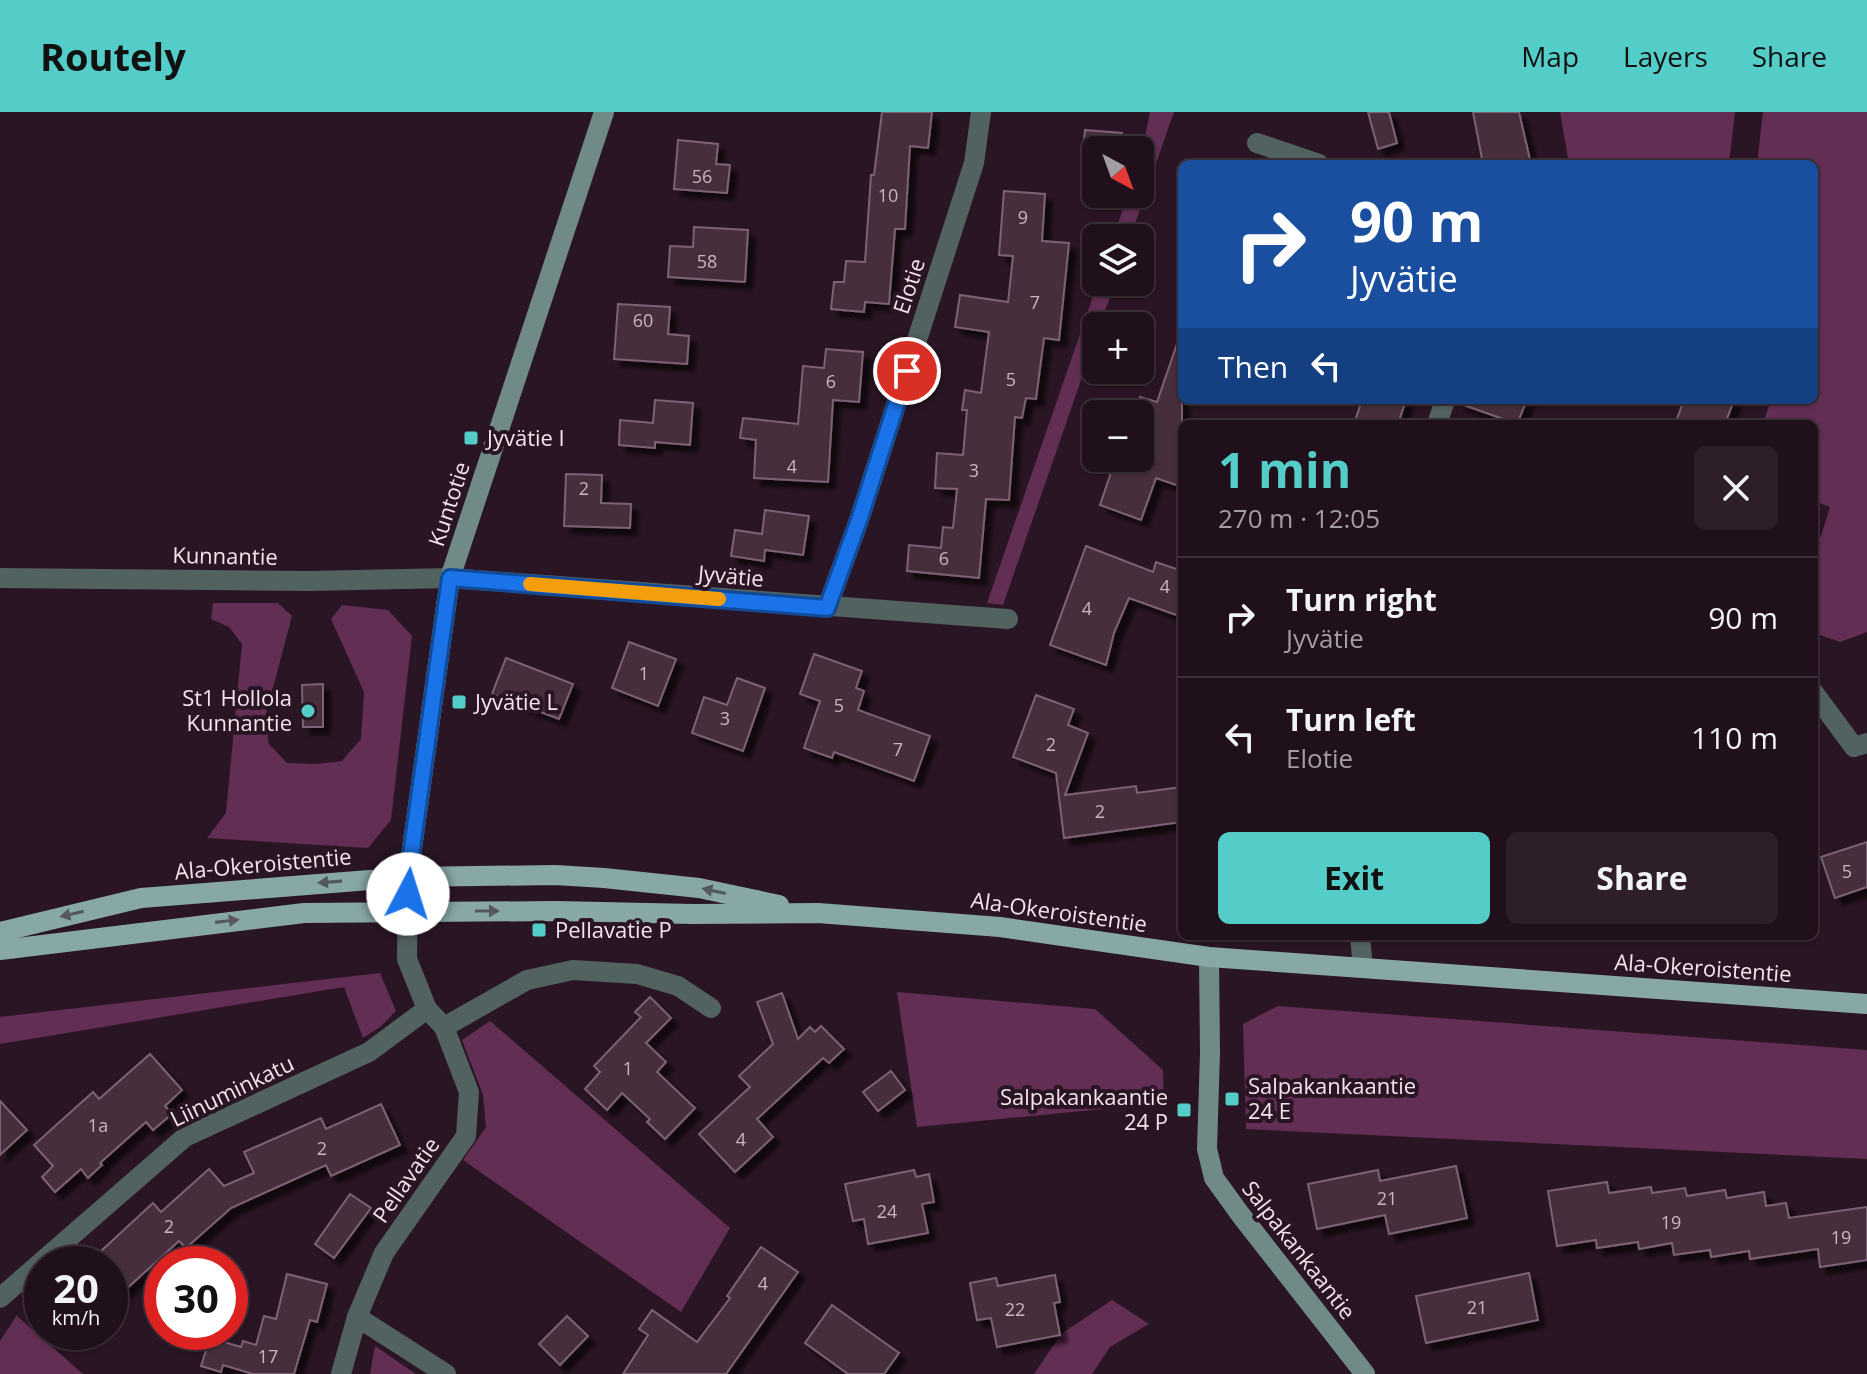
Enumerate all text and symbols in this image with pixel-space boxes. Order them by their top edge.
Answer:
text: Routely [40,30,186,82]
text: Map [1521,37,1579,75]
text: Layers [1623,37,1708,75]
text: Share [1752,37,1827,75]
north arrow [1082,136,1154,208]
map controls [1082,136,1154,472]
house number: 56 [692,164,712,188]
text: 90 m [1350,182,1484,258]
house number: 10 [878,183,898,207]
icon: right [1218,192,1322,296]
house number: 9 [1018,205,1028,229]
button: layers [1082,224,1154,296]
house number: 58 [697,249,717,273]
street label: Elotie [885,254,931,317]
text: Jyvätie [1350,254,1458,303]
house number: 7 [1030,290,1040,314]
house number: 60 [633,308,653,332]
button: + [1082,312,1154,384]
pin [873,337,941,405]
icon: left [1304,344,1348,388]
text: Then [1218,346,1288,387]
icon: arrive [885,349,929,393]
house number: 5 [1006,367,1016,391]
house number: 6 [826,369,836,393]
button: − [1082,400,1154,472]
place label: Jyvätie I [485,422,565,452]
marker: Jyvätie I [462,429,480,447]
text: 1 min [1218,437,1351,502]
button: close [1694,446,1778,530]
house number: 4 [787,454,797,478]
street label: Kuntotie [420,458,476,550]
house number: 3 [969,458,979,482]
house number: 2 [579,476,589,500]
text: 270 m · 12:05 [1218,500,1380,536]
street label: Kunnantie [172,539,278,571]
house number: 6 [939,546,949,570]
street label: Jyvätie [695,557,765,593]
house number: 4 [1160,574,1170,598]
text: Turn right [1286,579,1437,620]
icon: right [1218,595,1262,639]
house number: 4 [1082,596,1092,620]
text: 90 m [1708,597,1778,638]
text: Jyvätie [1286,620,1364,656]
house number: 1 [639,661,649,685]
place label: St1 Hollola Kunnantie [182,682,292,737]
place label: Jyvätie L [473,686,558,716]
marker: Jyvätie L [450,693,468,711]
house number: 5 [834,693,844,717]
text: Turn left [1286,699,1416,740]
marker: St1 Hollola Kunnantie [299,702,317,720]
house number: 3 [720,706,730,730]
icon: left [1218,715,1262,759]
text: 110 m [1691,717,1778,758]
house number: 2 [1046,732,1056,756]
house number: 7 [893,737,903,761]
text: Elotie [1286,740,1353,776]
house number: 2 [1095,799,1105,823]
button: Exit [1218,832,1490,924]
button: Share [1506,832,1778,924]
street label: Ala-Okeroistentie [173,840,353,886]
position arrow [366,852,450,936]
house number: 5 [1842,859,1852,883]
one-way arrow [317,876,342,889]
street label: Ala-Okeroistentie [969,884,1149,938]
one-way arrow [702,885,727,897]
one-way arrow [475,905,500,917]
one-way arrow [60,908,85,921]
place label: Pellavatie P [555,914,672,944]
one-way arrow [215,915,240,928]
marker: Pellavatie P [530,921,548,939]
street label: Ala-Okeroistentie [1613,946,1793,988]
street label: Liinuminkatu [165,1047,298,1133]
house number: 1 [623,1056,633,1080]
place label: Salpakankaantie 24 E [1248,1070,1416,1125]
place label: Salpakankaantie 24 P [1000,1081,1168,1136]
marker: Salpakankaantie 24 E [1223,1090,1241,1108]
marker: Salpakankaantie 24 P [1175,1101,1193,1119]
house number: 1a [88,1113,108,1137]
house number: 4 [736,1127,746,1151]
street label: Pellavatie [365,1131,446,1228]
house number: 2 [317,1136,327,1160]
street label: Salpakankaantie [1236,1174,1363,1325]
house number: 21 [1377,1186,1397,1210]
house number: 24 [877,1199,897,1223]
house number: 19 [1661,1210,1681,1234]
house number: 2 [164,1214,174,1238]
house number: 19 [1831,1225,1851,1249]
speed limit sign: 30 [144,1246,248,1350]
text: 20 [53,1260,99,1315]
house number: 4 [758,1271,768,1295]
house number: 21 [1467,1295,1487,1319]
house number: 22 [1005,1297,1025,1321]
text: km/h [52,1304,100,1331]
house number: 17 [258,1344,278,1368]

